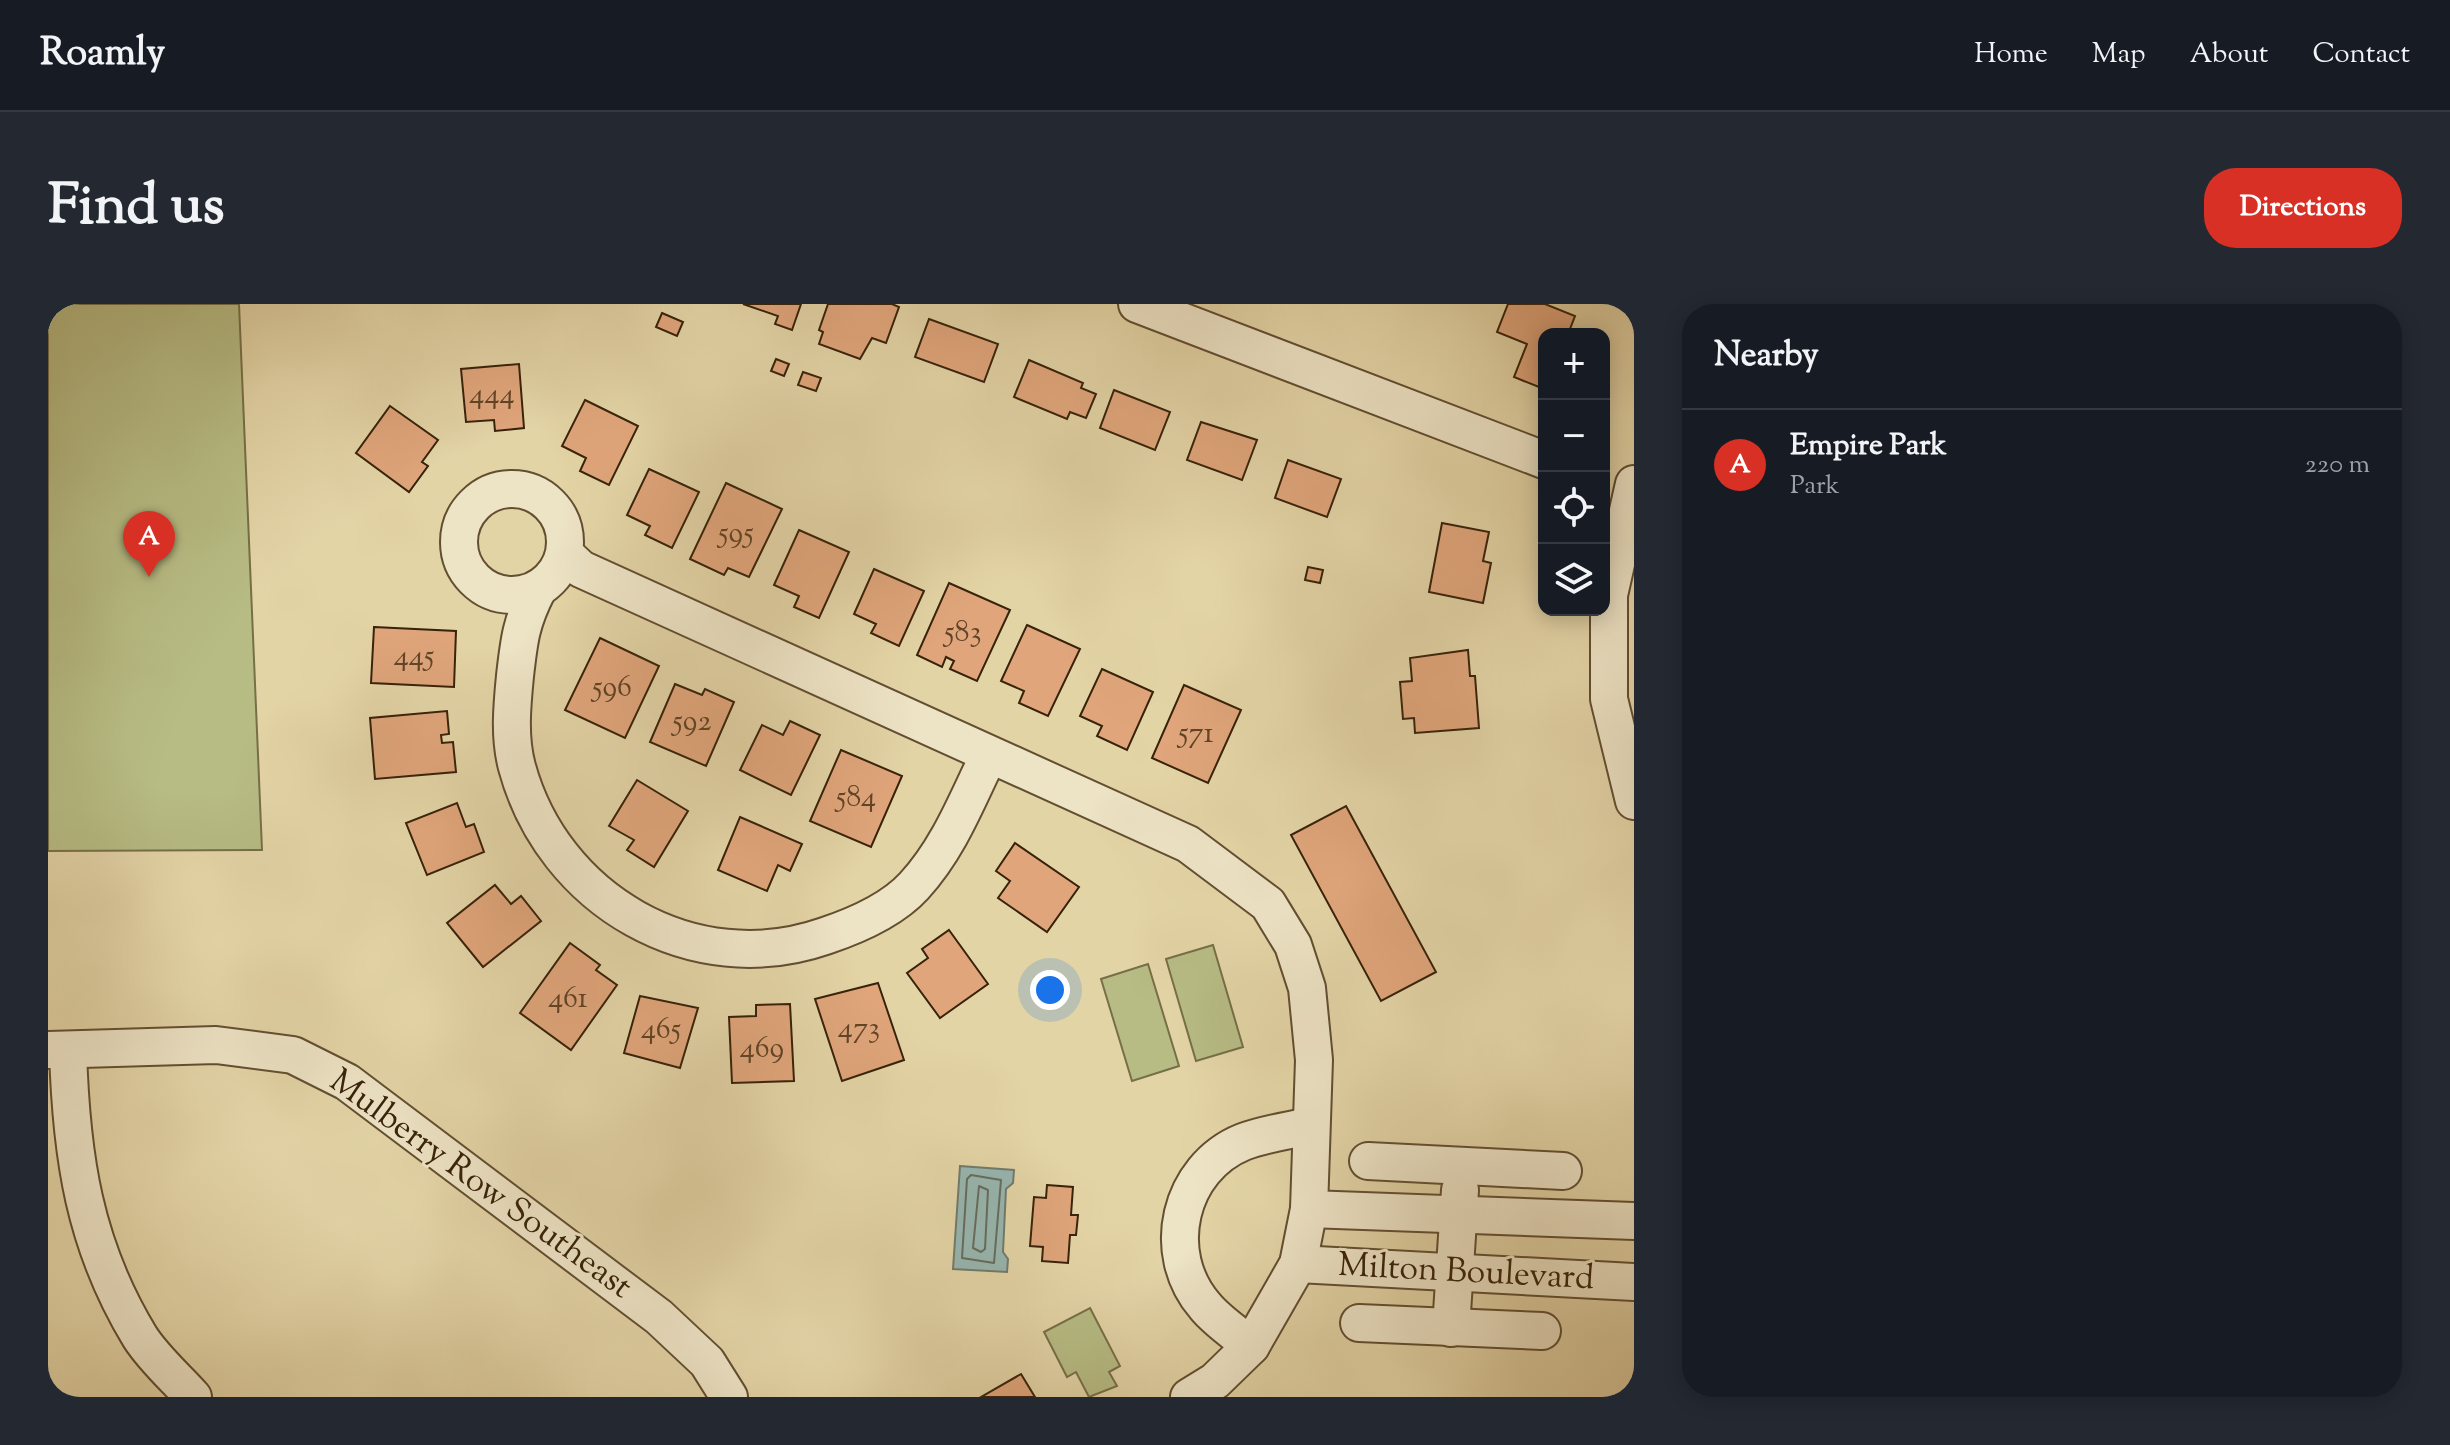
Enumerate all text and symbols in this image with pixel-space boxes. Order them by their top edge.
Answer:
text: Roamly [40,28,165,82]
text: Home [1974,35,2048,75]
text: Map [2092,35,2146,75]
text: About [2190,35,2268,75]
text: Contact [2312,35,2410,75]
text: Find us [48,168,224,249]
button: Directions [2204,168,2402,248]
map controls [1538,328,1610,616]
button: + [1538,328,1610,400]
text: Nearby [1714,332,1819,381]
house number: 444 [469,374,515,417]
button: − [1538,400,1610,472]
text: Empire Park [1790,425,1947,468]
text: A [1729,447,1751,484]
text: 220 m [2305,447,2370,484]
text: Park [1790,468,1840,505]
button: locate [1538,472,1610,544]
pin: A [123,511,175,577]
house number: 595 [716,513,754,556]
button: layers [1538,544,1610,616]
house number: 583 [942,612,982,655]
house number: 445 [394,636,434,679]
house number: 596 [590,667,632,710]
house number: 592 [671,701,711,744]
house number: 571 [1176,713,1214,756]
house number: 584 [834,777,876,820]
your location [1030,970,1070,1010]
house number: 461 [548,978,588,1021]
house number: 473 [838,1008,880,1051]
house number: 465 [641,1009,681,1052]
house number: 469 [740,1028,784,1071]
street label: Mulberry Row Southeast [318,1058,642,1312]
street label: Milton Boulevard [1337,1242,1595,1304]

